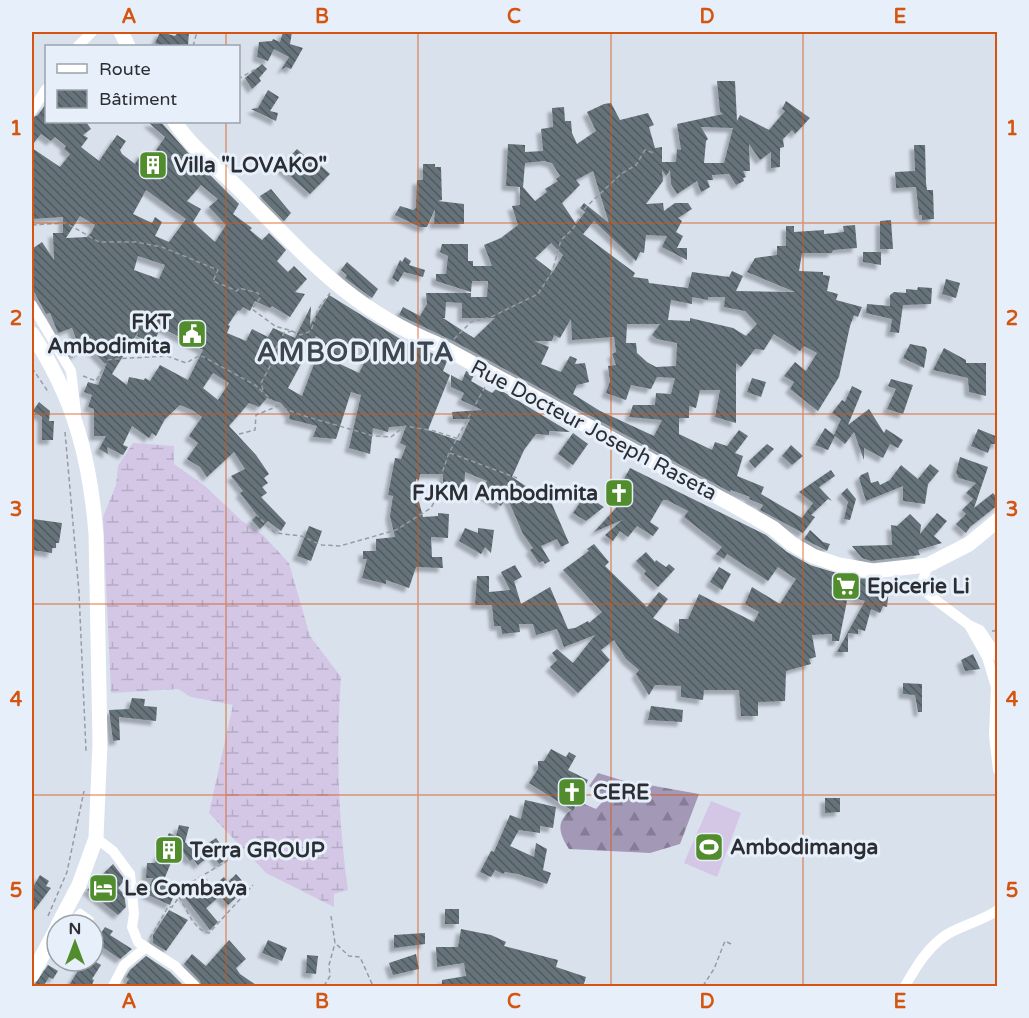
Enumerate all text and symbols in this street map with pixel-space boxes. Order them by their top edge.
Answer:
text: A [122,5,137,29]
text: B [315,5,329,29]
text: C [507,5,521,29]
text: D [699,5,715,29]
text: E [894,5,907,29]
legend [45,45,240,123]
text: Route [99,58,151,80]
text: Bâtiment [99,88,177,110]
text: 1 [10,117,22,141]
text: 1 [1006,117,1018,141]
building icon: Villa "LOVAKO" [137,149,169,181]
place label: Villa "LOVAKO" [174,153,327,178]
text: 2 [10,307,22,331]
text: 2 [1006,307,1018,331]
place label: FKT Ambodimita [47,310,171,359]
public building icon: FKT Ambodimita [176,318,208,350]
district label: AMBODIMITA [257,336,455,369]
street label: Rue Docteur Joseph Raseta [466,355,721,506]
church icon: FJKM Ambodimita [603,477,635,509]
place label: FJKM Ambodimita [412,481,598,506]
text: 3 [10,498,22,522]
text: 3 [1006,498,1018,522]
supermarket icon: Epicerie Li [830,570,862,602]
place label: Epicerie Li [867,574,970,599]
text: 4 [10,688,23,712]
text: 4 [1006,688,1019,712]
church icon: CERE [556,776,588,808]
place label: CERE [593,780,649,805]
sports icon: Ambodimanga [693,831,725,863]
building icon: Terra GROUP [153,834,185,866]
place label: Ambodimanga [730,835,878,860]
place label: Terra GROUP [189,838,325,863]
hotel icon: Le Combava [87,872,119,904]
place label: Le Combava [124,876,247,901]
text: 5 [10,879,22,903]
text: 5 [1006,879,1018,903]
north arrow [45,913,105,973]
text: N [69,919,81,939]
text: A [122,990,137,1014]
text: B [315,990,329,1014]
text: C [507,990,521,1014]
text: D [699,990,715,1014]
text: E [894,990,907,1014]

